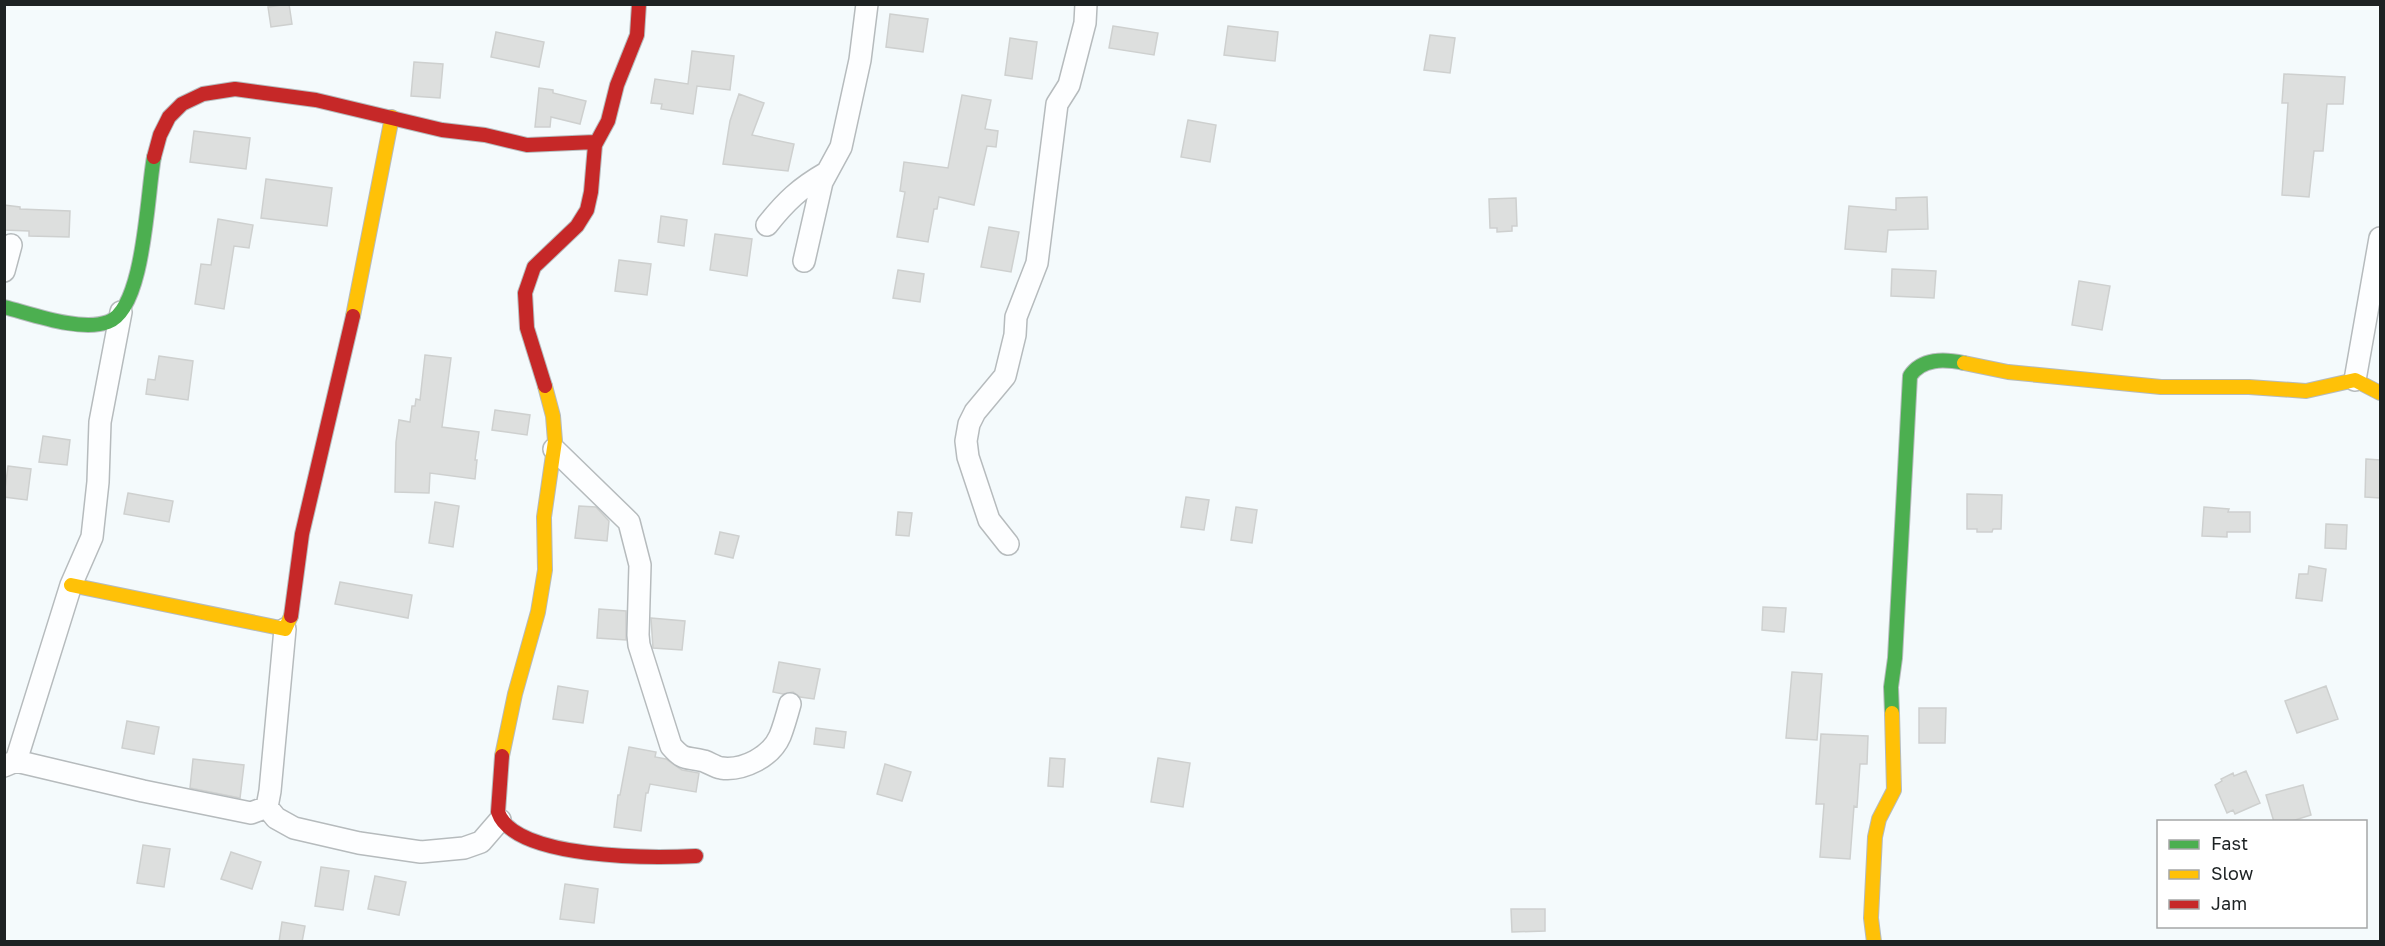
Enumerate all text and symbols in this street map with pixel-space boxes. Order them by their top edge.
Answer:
legend [2157,820,2367,928]
text: Fast [2211,832,2248,854]
text: Slow [2211,862,2254,884]
text: Jam [2211,892,2247,914]

